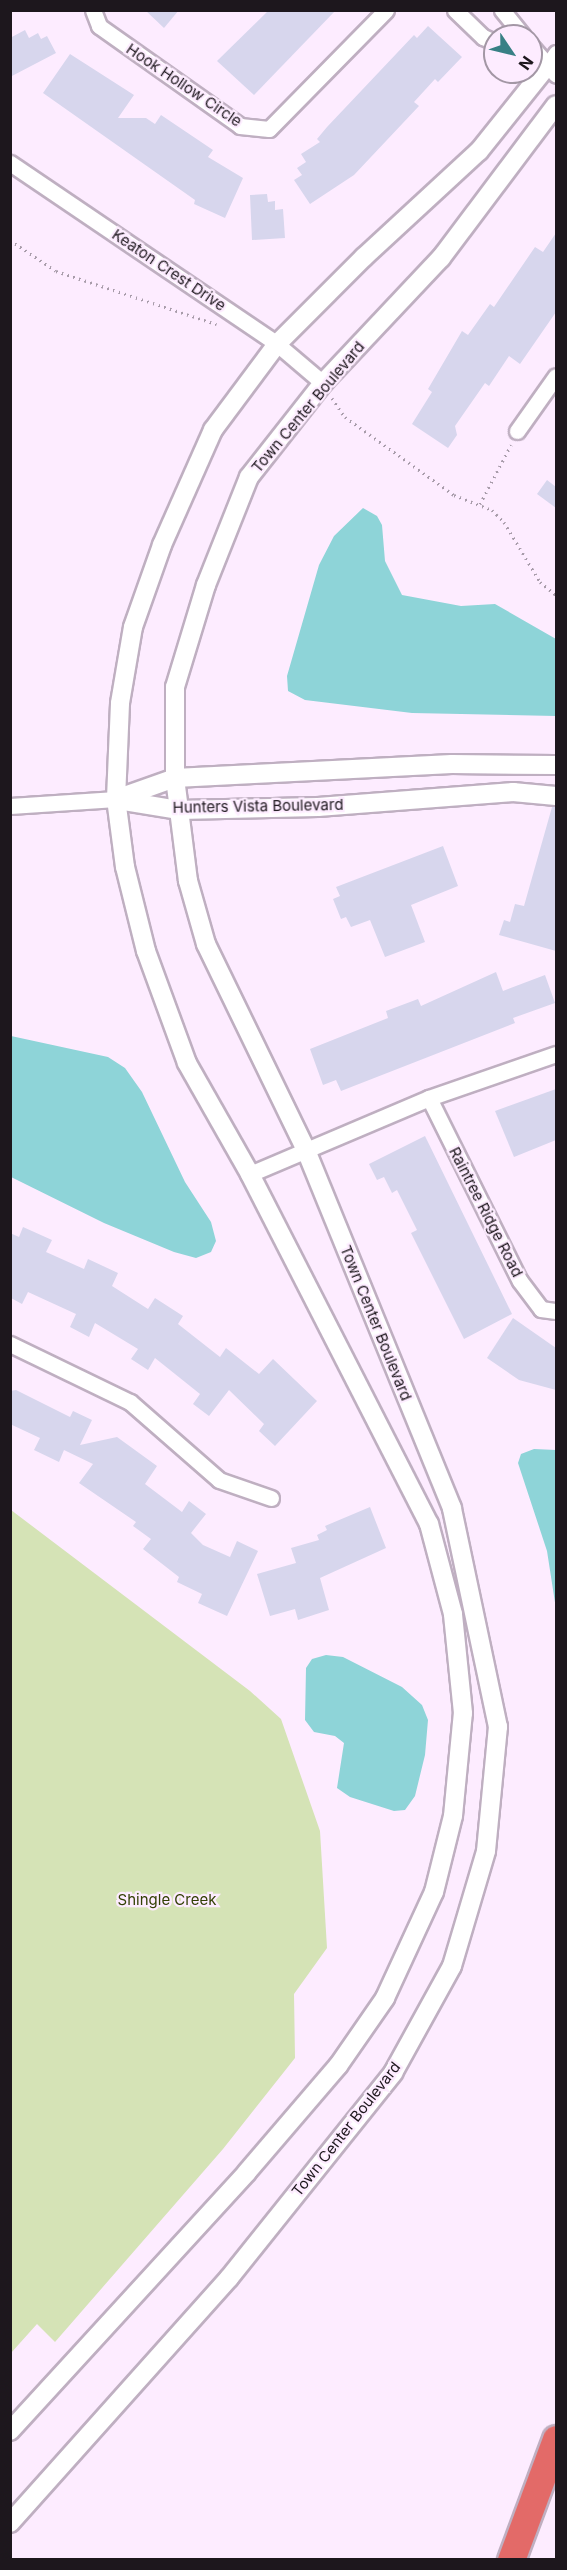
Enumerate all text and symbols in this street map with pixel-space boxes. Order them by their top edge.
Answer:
north arrow [483,24,543,84]
street label: Hook Hollow Circle [123,40,245,130]
text: N [514,52,538,74]
street label: Keaton Crest Drive [109,225,229,315]
street label: Town Center Boulevard [248,338,368,476]
street label: Hunters Vista Boulevard [172,796,344,816]
street label: Raintree Ridge Road [445,1144,527,1280]
street label: Town Center Boulevard [337,1243,415,1403]
park label: Shingle Creek [118,1891,216,1909]
street label: Town Center Boulevard [288,2058,404,2200]

